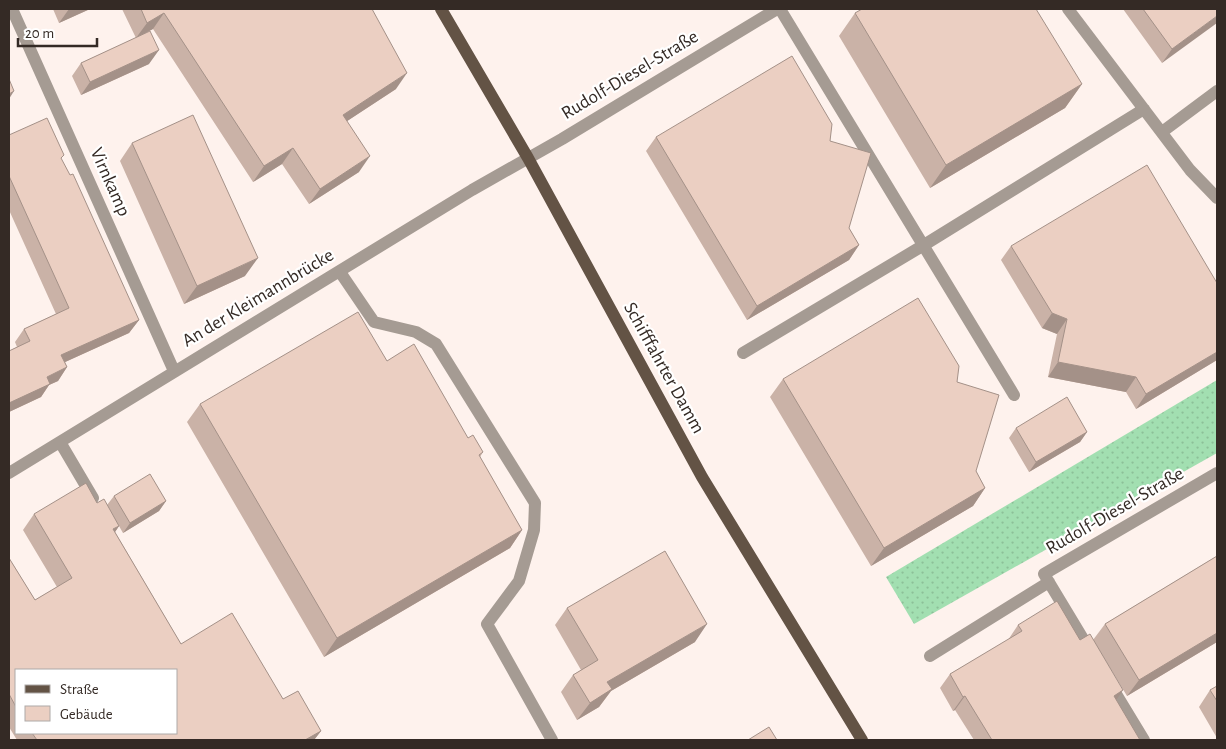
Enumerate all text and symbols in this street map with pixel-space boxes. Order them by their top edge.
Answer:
scale bar [18,15,96,47]
text: 20 m [25,26,54,41]
street label: Rudolf-Diesel-Straße [558,27,702,123]
street label: Virnkamp [86,145,134,219]
street label: An der Kleimannbrücke [179,245,337,351]
street label: Schifffahrter Damm [620,299,708,437]
street label: Rudolf-Diesel-Straße [1043,464,1187,558]
legend [15,669,178,734]
text: Straße [60,682,99,697]
text: Gebäude [60,707,113,722]

